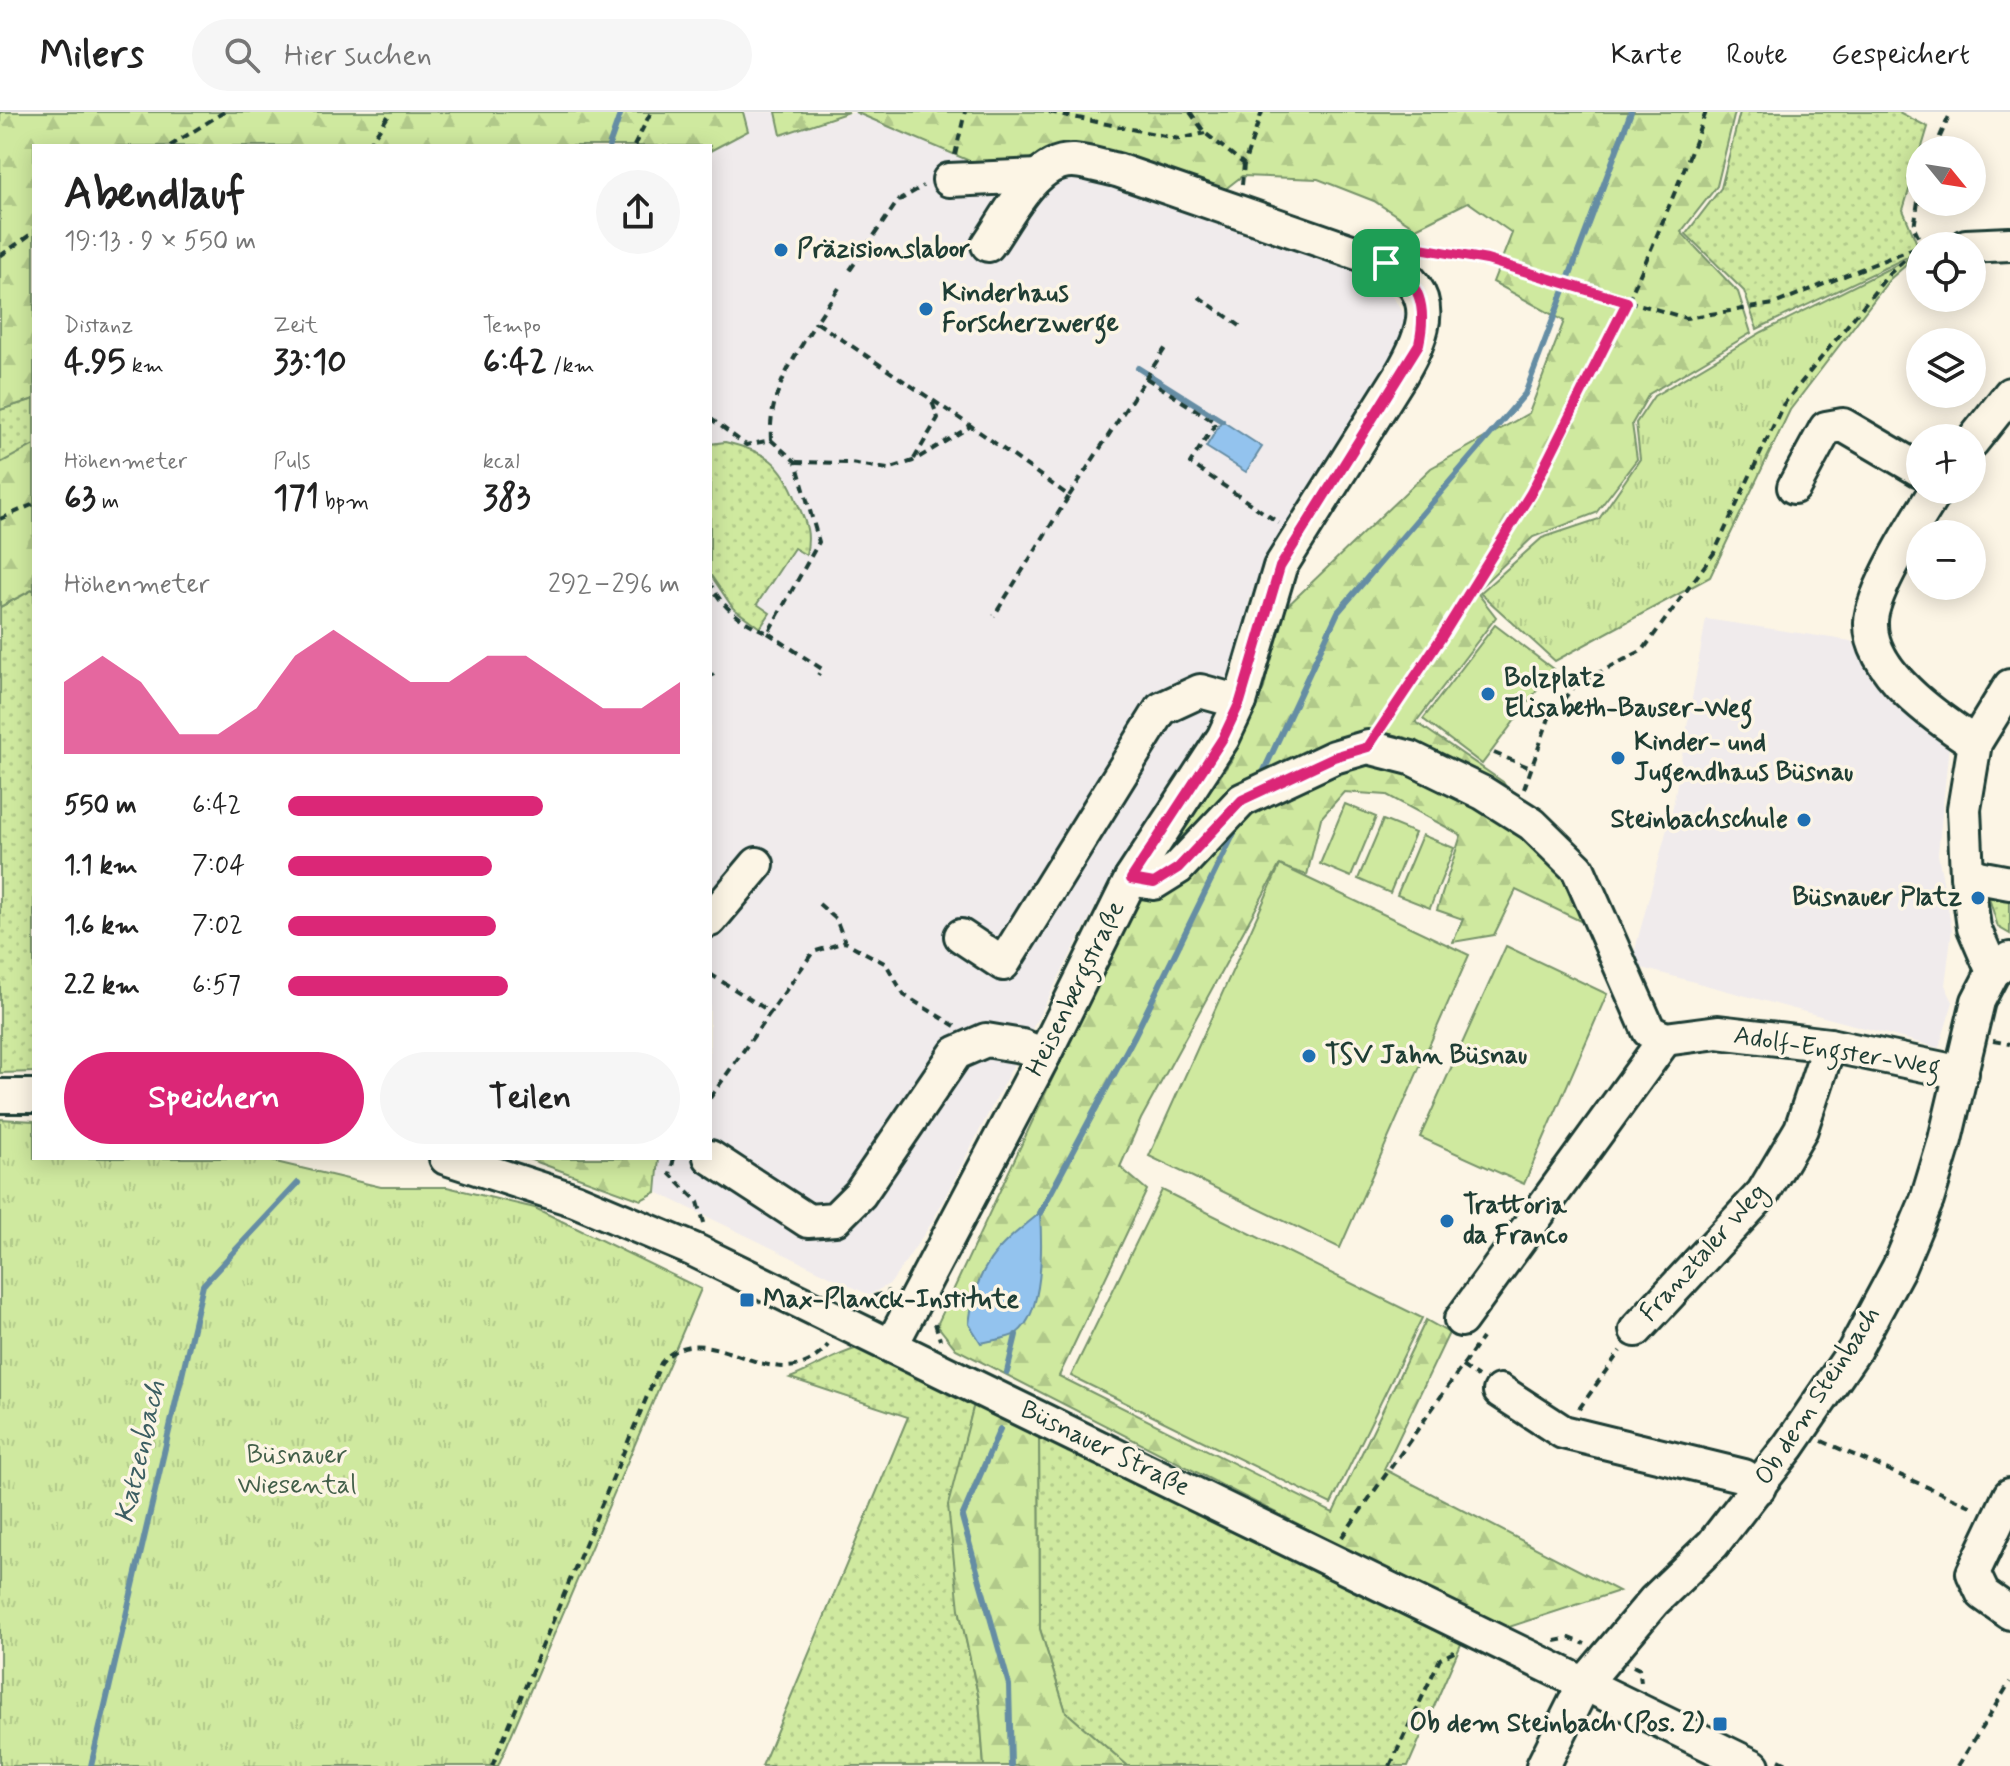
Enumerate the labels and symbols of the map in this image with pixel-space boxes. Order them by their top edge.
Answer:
north arrow [1906,136,1986,216]
pin [1352,229,1420,297]
place label: Präzisionslabor [797,233,970,267]
marker: Präzisionslabor [772,241,790,259]
place label: Kinderhaus Forscherzwerge [942,277,1119,344]
marker: Kinderhaus Forscherzwerge [917,300,935,318]
place label: Bolzplatz Elisabeth-Bauser-Weg [1504,662,1752,729]
marker: Bolzplatz Elisabeth-Bauser-Weg [1479,685,1497,703]
place label: Kinder- und Jugendhaus Büsnau [1634,726,1853,793]
marker: Kinder- und Jugendhaus Büsnau [1609,749,1627,767]
place label: Steinbachschule [1610,803,1788,837]
marker: Steinbachschule [1795,811,1813,829]
place label: Büsnauer Platz [1792,881,1962,915]
marker: Büsnauer Platz [1969,889,1987,907]
street label: Heisenbergstraße [1019,895,1136,1084]
street label: Adolf-Engster-Weg [1731,1019,1943,1088]
place label: TSV Jahn Büsnau [1325,1039,1527,1073]
marker: TSV Jahn Büsnau [1300,1047,1318,1065]
street label: Franztaler Weg [1633,1176,1777,1331]
place label: Trattoria da Franco [1463,1189,1568,1253]
marker: Trattoria da Franco [1438,1212,1456,1230]
place label: Max-Planck-Institute [763,1283,1019,1317]
marker: Max-Planck-Institute [738,1291,756,1309]
street label: Ob dem Steinbach [1747,1300,1889,1492]
water label: Katzenbach [107,1377,175,1527]
street label: Büsnauer Straße [1014,1393,1196,1505]
park label: Büsnauer Wiesental [237,1439,357,1503]
place label: Ob dem Steinbach (Pos. 2) [1409,1707,1705,1741]
marker: Ob dem Steinbach (Pos. 2) [1711,1715,1729,1733]

